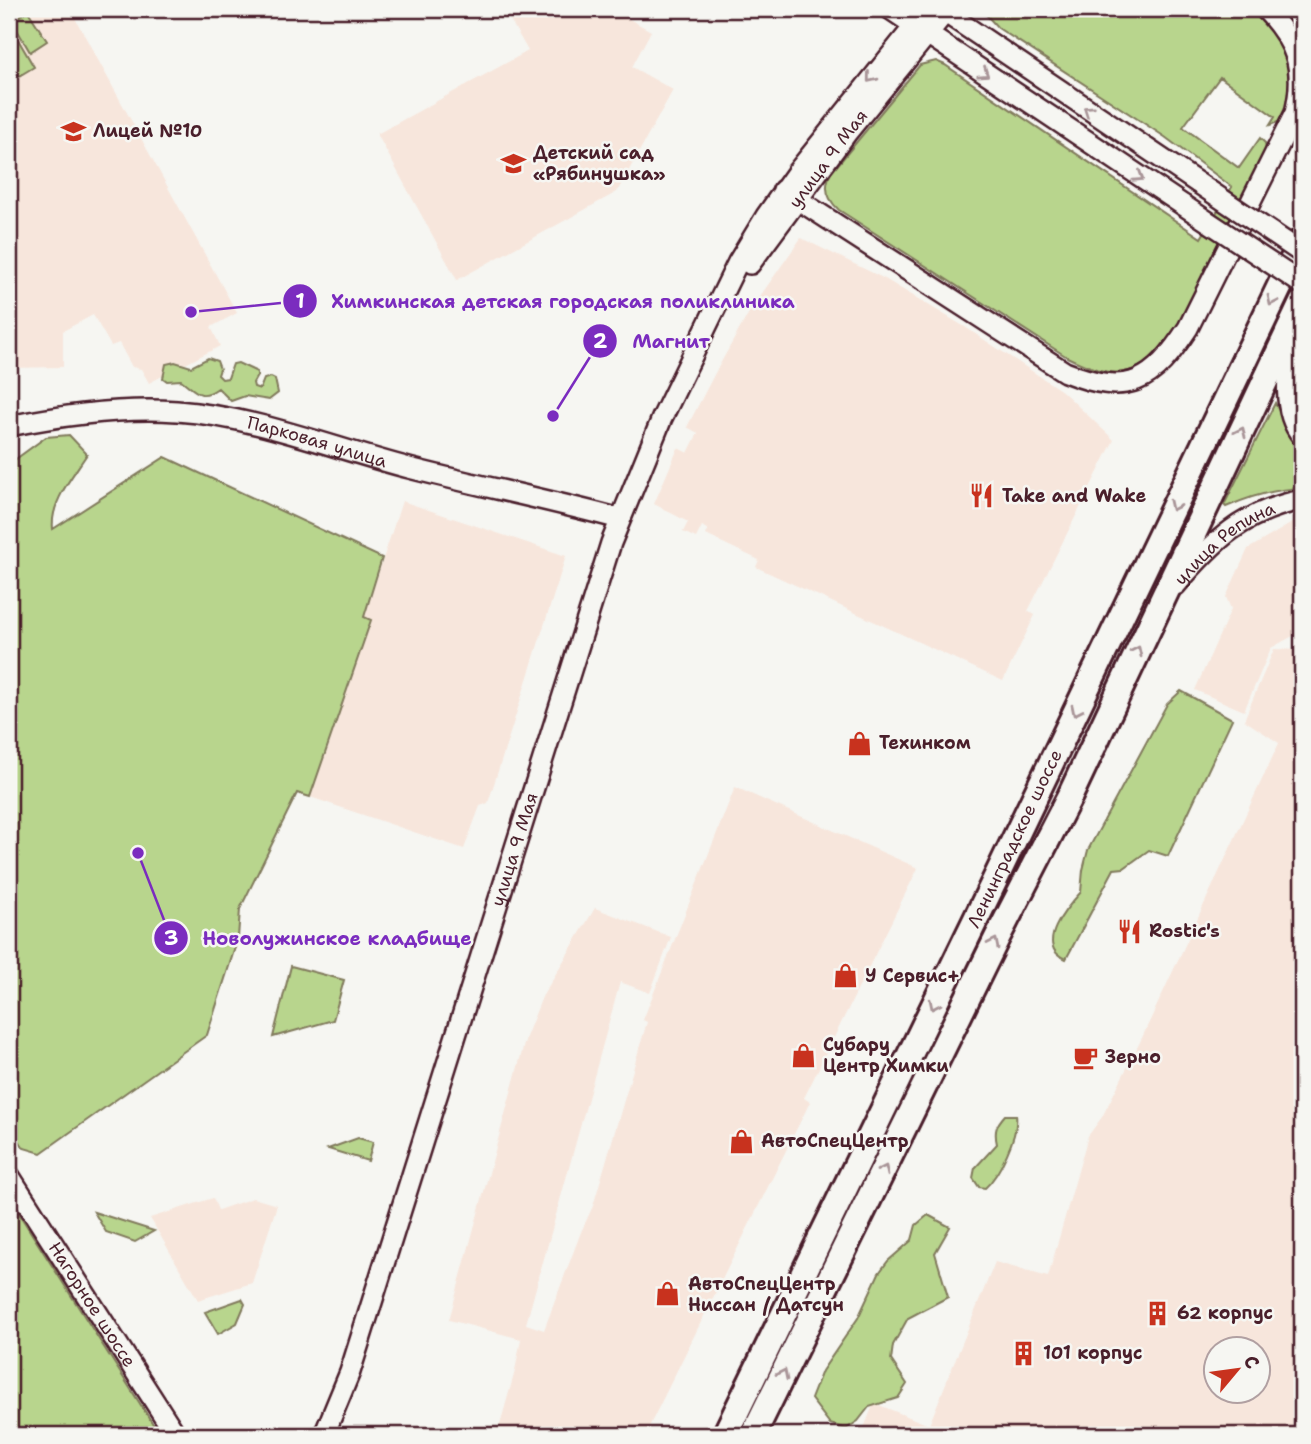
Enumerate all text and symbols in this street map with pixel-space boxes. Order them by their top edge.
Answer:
one-way arrow [976,65,989,77]
one-way arrow [867,71,880,83]
street label: улица 9 Мая [783,104,873,213]
one-way arrow [1083,105,1096,118]
school or university icon: Лицей №10 [59,117,87,145]
place label: Лицей №10 [93,119,202,143]
place label: Детский сад «Рябинушка» [533,141,666,186]
school or university icon: Детский сад «Рябинушка» [499,149,527,177]
one-way arrow [1132,168,1145,181]
callout: Химкинская детская городская поликлиника [282,281,809,321]
text: 1 [295,287,305,315]
text: Химкинская детская городская поликлиника [331,289,795,314]
one-way arrow [1266,294,1280,306]
callout: Магнит [583,321,723,361]
text: 2 [593,327,608,355]
text: Магнит [632,329,710,354]
street label: Парковая улица [245,410,390,473]
one-way arrow [1233,427,1247,439]
restaurant icon: Take and Wake [968,482,996,510]
place label: Take and Wake [1002,484,1146,508]
street label: улица Репина [1169,496,1279,590]
one-way arrow [1168,499,1182,511]
one-way arrow [1129,646,1143,658]
one-way arrow [1070,704,1084,716]
shop icon: Техинком [845,729,873,757]
place label: Техинком [879,731,971,755]
street label: Ленинградское шоссе [961,745,1068,932]
street label: улица 9 Мая [485,790,544,909]
restaurant icon: Rostic's [1115,917,1143,945]
callout: Новолужинское кладбище [153,918,486,958]
place label: Rostic's [1149,919,1220,943]
text: 3 [164,924,178,952]
text: Новолужинское кладбище [202,926,472,951]
one-way arrow [986,938,1000,950]
shop icon: У Сервис+ [831,962,859,990]
place label: У Сервис+ [865,964,960,988]
one-way arrow [929,998,943,1010]
place label: Субару Центр Химки [823,1033,949,1078]
shop icon: Субару Центр Химки [789,1041,817,1069]
cafe icon: Зерно [1071,1043,1099,1071]
place label: Зерно [1105,1045,1161,1069]
shop icon: АвтоСпецЦентр [727,1127,755,1155]
place label: АвтоСпецЦентр [761,1129,909,1153]
one-way arrow [876,1165,890,1177]
street label: Нагорное шоссе [43,1237,141,1372]
place label: АвтоСпецЦентр Ниссан / Датсун [688,1272,844,1317]
shop icon: АвтоСпецЦентр Ниссан / Датсун [654,1280,682,1308]
building icon: 62 корпус [1143,1299,1171,1327]
place label: 62 корпус [1177,1301,1273,1325]
north arrow [1202,1336,1272,1406]
building icon: 101 корпус [1009,1339,1037,1367]
place label: 101 корпус [1043,1341,1143,1365]
text: С [1238,1351,1265,1373]
one-way arrow [775,1369,789,1381]

